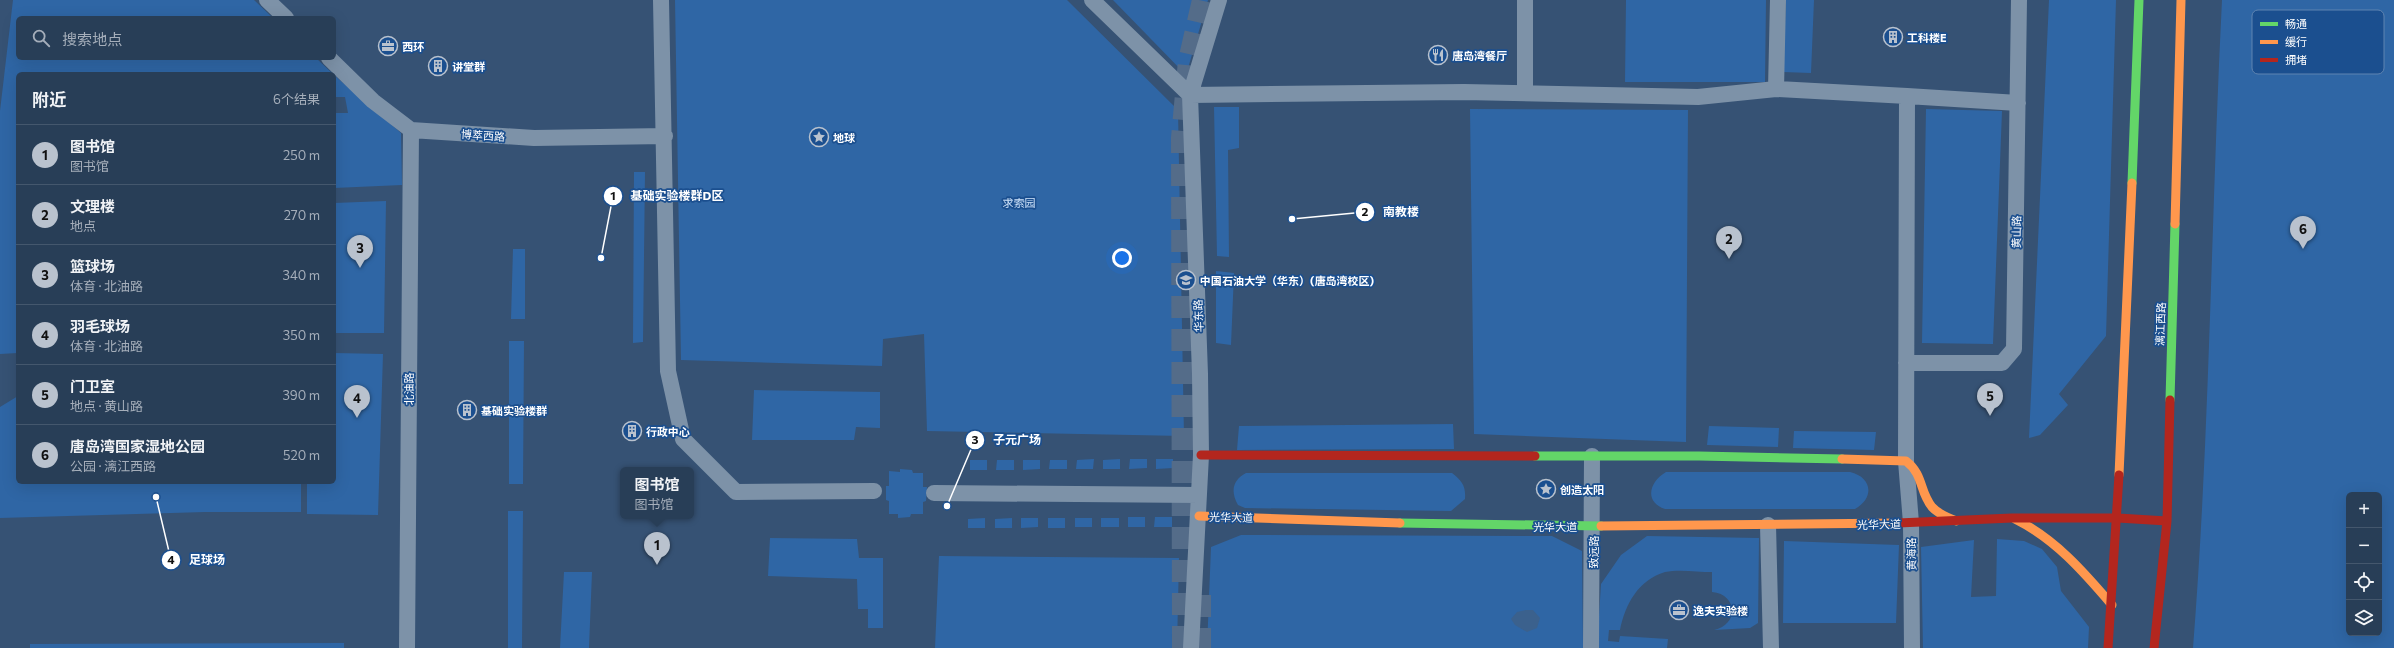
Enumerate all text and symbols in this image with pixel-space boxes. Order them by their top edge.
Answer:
legend [2252,10,2384,74]
search box [16,16,336,60]
text: 畅通 [2285,17,2307,30]
building icon: 工科楼E [1882,26,1904,48]
icon: search [30,27,52,49]
text: 搜索地点 [62,30,122,48]
place label: 工科楼E [1907,31,1947,44]
office icon: 西环 [377,35,399,57]
text: 缓行 [2285,35,2307,48]
place label: 西环 [402,40,425,53]
restaurant icon: 唐岛湾餐厅 [1427,44,1449,66]
place label: 唐岛湾餐厅 [1452,49,1507,62]
text: 拥堵 [2285,53,2307,66]
building icon: 讲堂群 [427,55,449,77]
place label: 讲堂群 [452,60,485,73]
text: 附近 [32,89,66,110]
text: 6个结果 [273,91,320,107]
place icon: 地球 [808,126,830,148]
street label: 博萃西路 [461,127,505,143]
place label: 地球 [833,131,855,144]
text: 图书馆 [70,137,115,155]
text: 1 [42,147,48,163]
text: 250 m [283,147,320,163]
text: 图书馆 [70,158,109,174]
callout: 基础实验楼群D区 [603,184,732,208]
text: 1 [610,188,616,202]
text: 基础实验楼群D区 [631,188,723,202]
park label: 求索园 [1003,196,1036,209]
text: 文理楼 [70,197,115,215]
callout: 南教楼 [1355,200,1427,224]
text: 2 [1362,204,1369,218]
text: 南教楼 [1383,204,1419,218]
text: 2 [41,207,49,223]
text: 270 m [284,207,320,223]
street label: 黄山路 [2009,215,2023,249]
pin: 6 [2290,216,2316,249]
text: 地点 [70,218,96,234]
pin: 2 [1716,226,1742,259]
pin: 3 [347,235,373,268]
your location [1112,248,1132,268]
text: 篮球场 [70,257,115,275]
text: 3 [41,267,49,283]
text: 340 m [282,267,320,283]
school or university icon: 中国石油大学（华东）(唐岛湾校区) [1175,269,1197,291]
place label: 中国石油大学（华东）(唐岛湾校区) [1200,274,1375,287]
text: 体育 · 北油路 [70,278,143,294]
street label: 华东路 [1191,299,1205,333]
street label: 漓江西路 [2153,302,2167,346]
text: 羽毛球场 [70,317,130,335]
text: 4 [41,327,49,343]
text: 350 m [283,327,320,343]
text: 体育 · 北油路 [70,338,143,354]
street label: 北油路 [402,373,415,406]
text: 门卫室 [70,377,115,395]
pin: 5 [1977,383,2003,416]
pin: 4 [344,385,370,418]
text: 5 [41,387,49,403]
text: 390 m [282,387,320,403]
text: 地点 · 黄山路 [70,398,143,414]
building icon: 基础实验楼群 [456,399,478,421]
place label: 基础实验楼群 [481,404,547,417]
building icon: 行政中心 [621,420,643,442]
place label: 行政中心 [646,425,690,438]
callout: 子元广场 [965,428,1049,452]
text: 3 [972,432,979,446]
text: 子元广场 [993,432,1041,446]
text: 唐岛湾国家湿地公园 [70,437,205,455]
text: 6 [41,447,49,463]
text: 520 m [283,447,320,463]
text: 公园 · 漓江西路 [70,458,156,474]
popup [620,467,694,519]
text: 图书馆 [634,475,680,493]
place icon: 创造太阳 [1535,478,1557,500]
place label: 创造太阳 [1560,483,1604,496]
map controls [2346,492,2382,636]
button: + [2346,492,2382,528]
text: 图书馆 [634,496,674,512]
street label: 光华大道 [1209,510,1253,524]
street label: 光华大道 [1857,517,1901,531]
street label: 光华大道 [1533,520,1577,533]
button: − [2346,528,2382,564]
pin: 1 [644,532,670,565]
street label: 致远路 [1587,536,1600,569]
street label: 黄海路 [1904,537,1918,571]
callout: 足球场 [161,548,233,572]
text: 4 [167,552,175,566]
text: 足球场 [189,552,225,566]
button: locate [2346,564,2382,600]
office icon: 逸夫实验楼 [1668,599,1690,621]
button: layers [2346,600,2382,636]
place label: 逸夫实验楼 [1693,604,1748,617]

